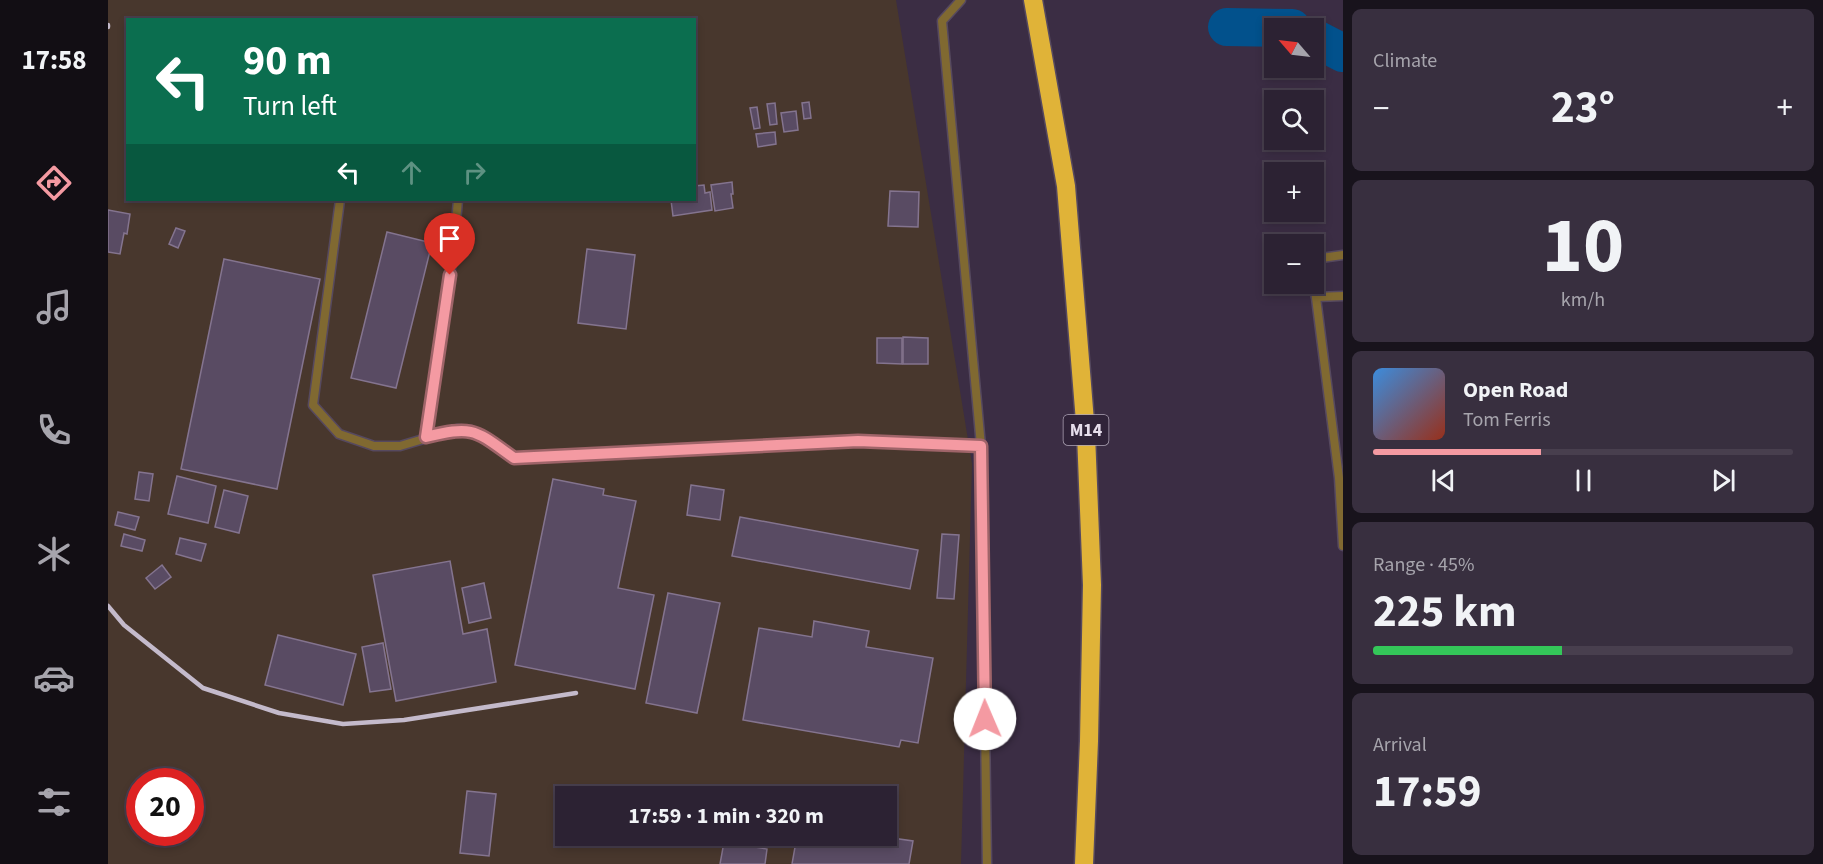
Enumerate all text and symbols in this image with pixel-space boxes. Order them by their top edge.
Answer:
north arrow [1264,18,1324,78]
map controls [1264,18,1324,294]
text: 90 m [243,31,332,91]
text: 17:58 [21,41,87,80]
icon: left [144,42,222,120]
text: Climate [1373,47,1437,75]
text: 23° [1551,76,1615,140]
text: − [1373,85,1389,132]
text: + [1777,85,1793,132]
text: Turn left [243,87,337,126]
button: search [1264,90,1324,150]
icon: left [332,156,365,189]
icon: ahead [395,156,428,189]
icon: right [458,156,491,189]
icon: directions [33,162,75,204]
button: + [1264,162,1324,222]
text: 10 [1542,191,1624,302]
pin [424,213,475,275]
icon: arrive [433,222,466,255]
button: − [1264,234,1324,294]
icon: music [33,286,75,328]
text: km/h [1561,286,1605,314]
text: Open Road [1463,374,1568,406]
text: Tom Ferris [1463,406,1551,434]
icon: phone [33,409,75,451]
road number: M14 [1064,415,1108,445]
icon: previous [1427,464,1460,497]
icon: pause [1567,464,1600,497]
icon: next [1707,464,1740,497]
icon: climate [33,533,75,575]
text: Range · 45% [1373,551,1474,579]
text: 225 km [1373,580,1517,644]
icon: car [33,657,75,699]
position arrow [953,687,1017,751]
text: Arrival [1373,731,1427,759]
text: 17:59 [1373,760,1482,824]
speed limit sign: 20 [126,768,204,846]
icon: filters [33,781,75,823]
text: 17:59 · 1 min · 320 m [628,800,824,832]

